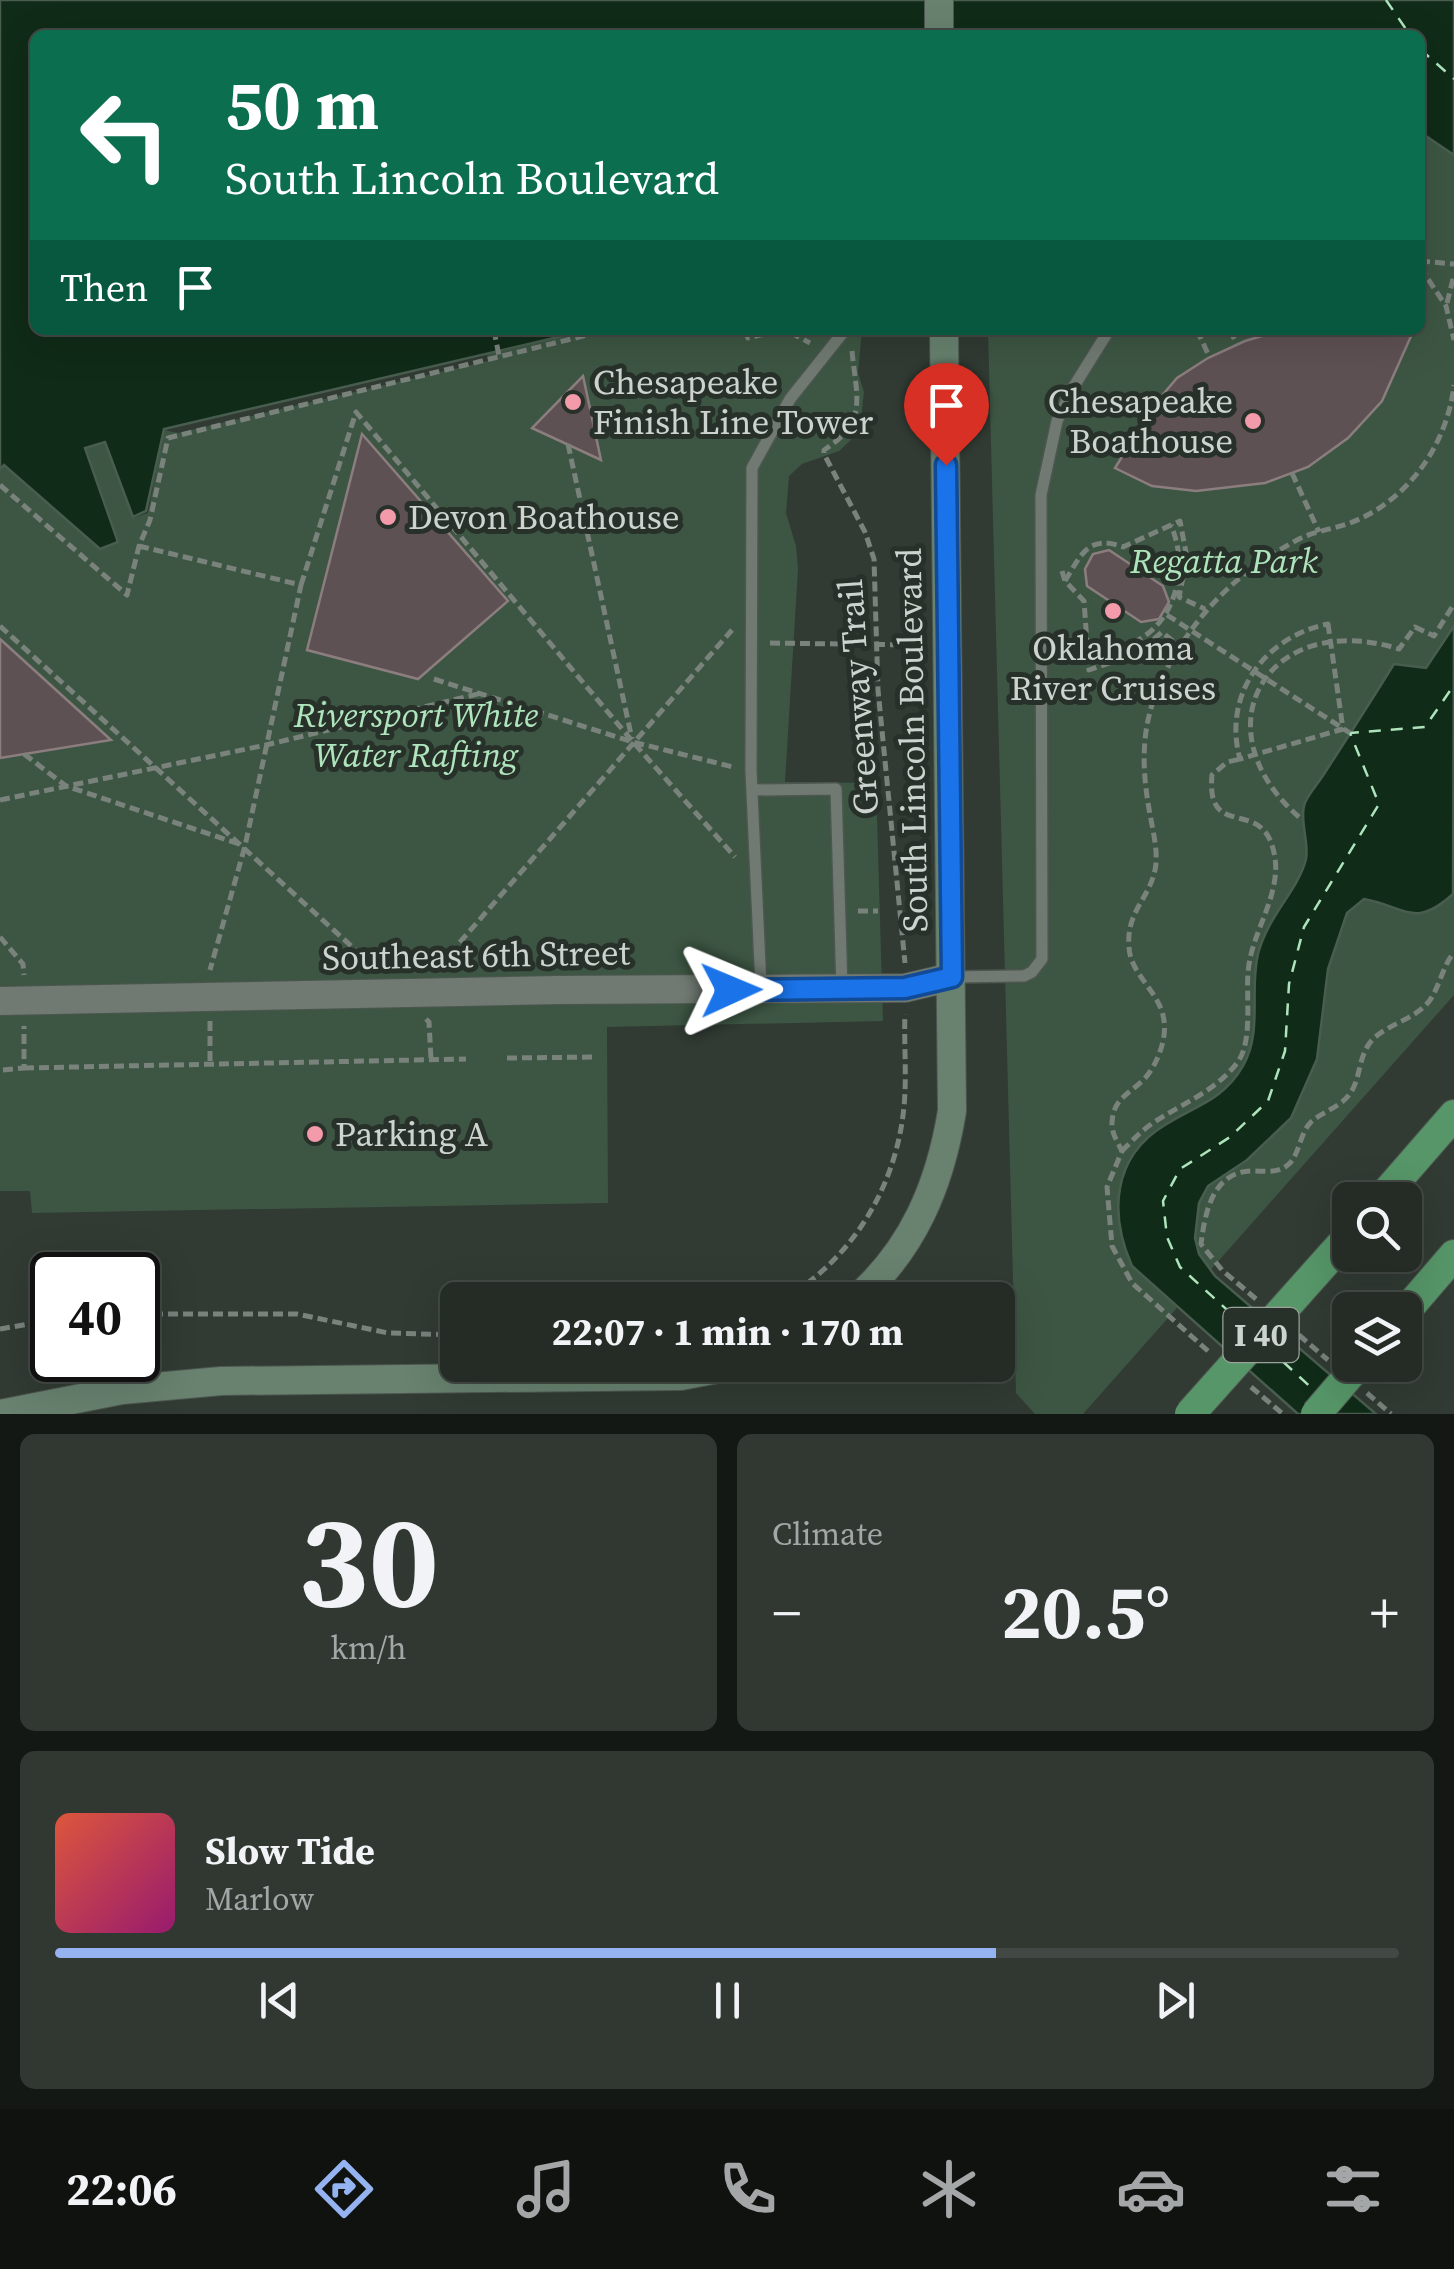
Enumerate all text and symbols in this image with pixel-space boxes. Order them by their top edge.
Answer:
text: 50 m [225,56,379,152]
icon: left [60,70,190,200]
text: South Lincoln Boulevard [225,147,719,209]
icon: arrive [168,260,223,315]
text: Then [60,262,148,314]
place label: Chesapeake Finish Line Tower [593,358,874,446]
pin [904,363,989,466]
place label: Chesapeake Boathouse [1048,377,1233,465]
icon: arrive [919,378,974,433]
marker: Chesapeake Finish Line Tower [562,391,584,413]
marker: Chesapeake Boathouse [1242,410,1264,432]
place label: Devon Boathouse [408,493,680,541]
marker: Devon Boathouse [377,506,399,528]
park label: Regatta Park [1129,537,1318,585]
street label: South Lincoln Boulevard [885,547,939,933]
street label: Greenway Trail [826,577,890,817]
marker: Oklahoma River Cruises [1102,600,1124,622]
place label: Oklahoma River Cruises [1010,624,1216,712]
park label: Riversport White Water Rafting [293,691,538,779]
street label: Southeast 6th Street [322,928,631,982]
position arrow [679,938,783,1042]
place label: Parking A [335,1110,488,1158]
marker: Parking A [304,1123,326,1145]
map controls [1332,1182,1422,1382]
button: search [1332,1182,1422,1272]
speed limit sign: 40 [30,1252,160,1382]
button: layers [1332,1292,1422,1382]
text: 22:07 · 1 min · 170 m [551,1306,904,1358]
road number: I 40 [1224,1308,1298,1362]
text: 30 [298,1471,439,1650]
text: Climate [772,1512,883,1556]
text: 20.5° [1001,1560,1170,1663]
text: − [772,1575,801,1650]
text: + [1370,1575,1399,1650]
text: km/h [330,1626,407,1670]
text: Slow Tide [205,1825,375,1877]
text: Marlow [205,1877,314,1921]
icon: previous [252,1973,307,2028]
icon: pause [700,1973,755,2028]
icon: next [1148,1973,1203,2028]
icon: directions [309,2154,379,2224]
icon: music [511,2154,581,2224]
icon: phone [713,2154,783,2224]
icon: climate [914,2154,984,2224]
icon: car [1116,2154,1186,2224]
icon: filters [1318,2154,1388,2224]
text: 22:06 [66,2158,177,2220]

